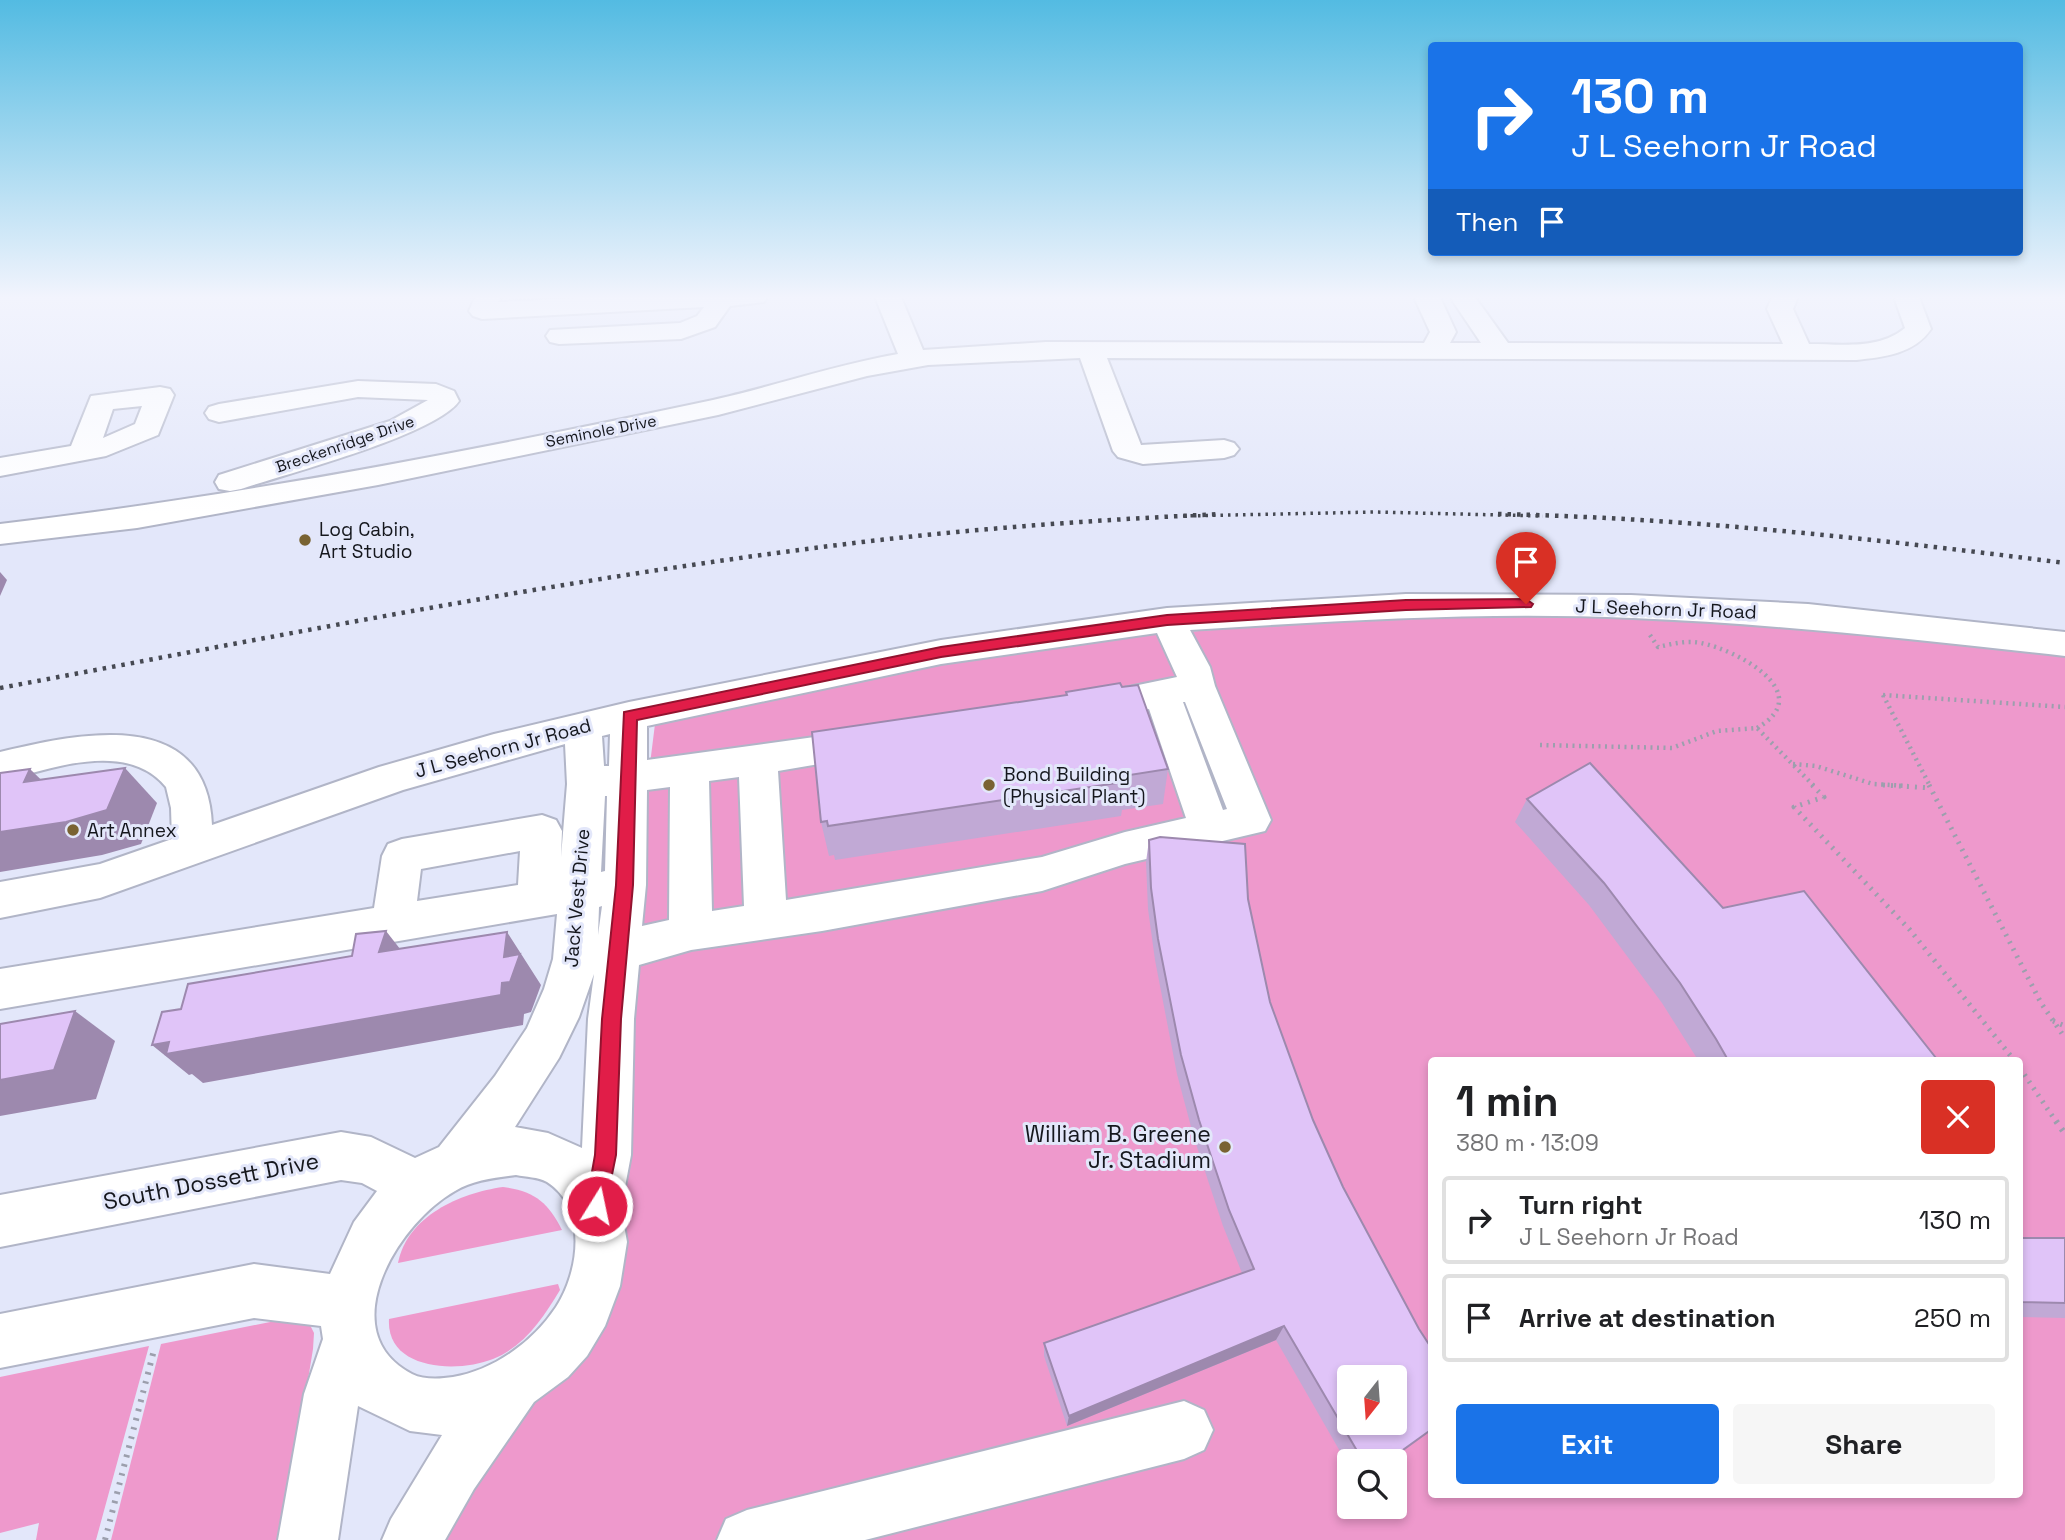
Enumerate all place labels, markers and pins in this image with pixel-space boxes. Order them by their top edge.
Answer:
place label: Log Cabin, Art Studio [319,517,415,564]
marker: Log Cabin, Art Studio [297,532,313,548]
pin [1496,532,1556,604]
place label: Bond Building (Physical Plant) [1003,762,1146,809]
marker: Bond Building (Physical Plant) [981,777,997,793]
place label: Art Annex [87,818,177,843]
marker: Art Annex [65,822,81,838]
place label: William B. Greene Jr. Stadium [1025,1119,1211,1175]
marker: William B. Greene Jr. Stadium [1217,1139,1233,1155]

